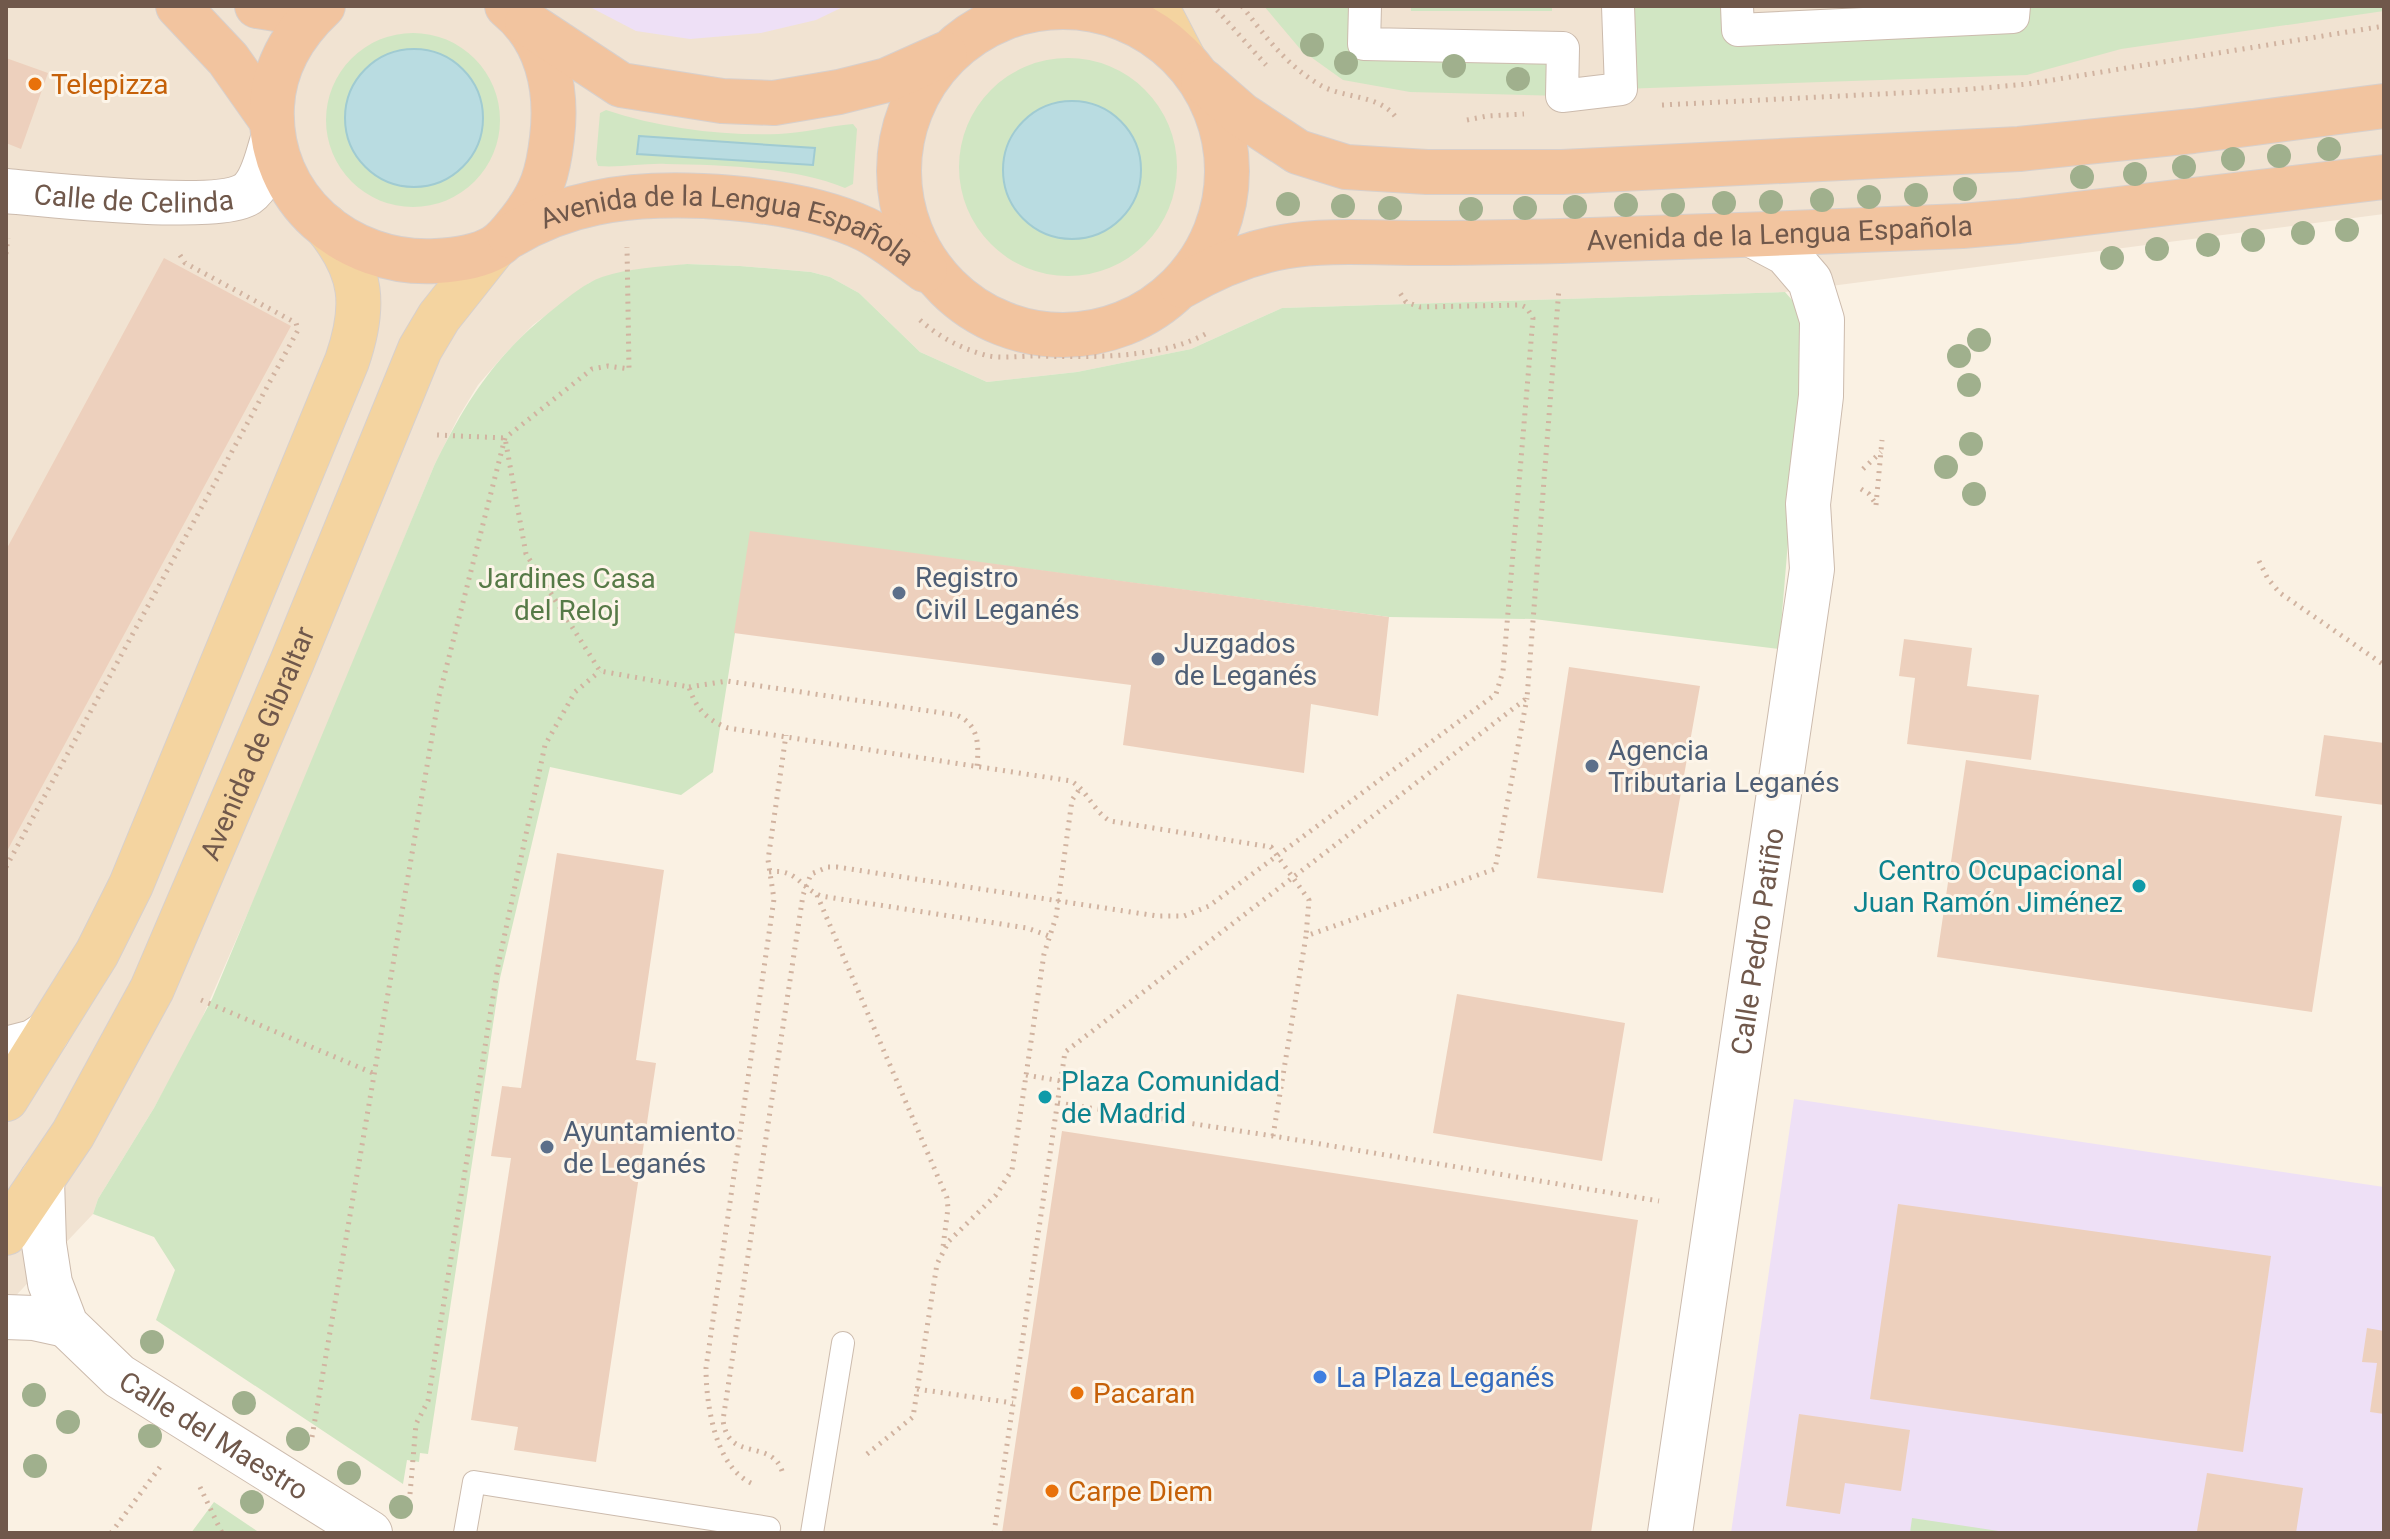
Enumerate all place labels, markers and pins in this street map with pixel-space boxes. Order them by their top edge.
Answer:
place label: Telepizza [51,68,168,101]
marker: Telepizza [26,75,44,93]
place label: Registro Civil Leganés [915,561,1080,626]
marker: Registro Civil Leganés [890,584,908,602]
place label: Juzgados de Leganés [1174,627,1317,692]
marker: Juzgados de Leganés [1149,650,1167,668]
place label: Agencia Tributaria Leganés [1608,734,1840,799]
marker: Agencia Tributaria Leganés [1583,757,1601,775]
place label: Centro Ocupacional Juan Ramón Jiménez [1853,854,2123,919]
marker: Centro Ocupacional Juan Ramón Jiménez [2130,877,2148,895]
place label: Plaza Comunidad de Madrid [1061,1065,1280,1130]
marker: Plaza Comunidad de Madrid [1036,1088,1054,1106]
place label: Ayuntamiento de Leganés [563,1115,736,1180]
marker: Ayuntamiento de Leganés [538,1138,556,1156]
place label: La Plaza Leganés [1336,1361,1555,1394]
marker: La Plaza Leganés [1311,1368,1329,1386]
place label: Pacaran [1093,1377,1195,1410]
marker: Pacaran [1068,1384,1086,1402]
place label: Carpe Diem [1068,1475,1213,1508]
marker: Carpe Diem [1043,1482,1061,1500]

